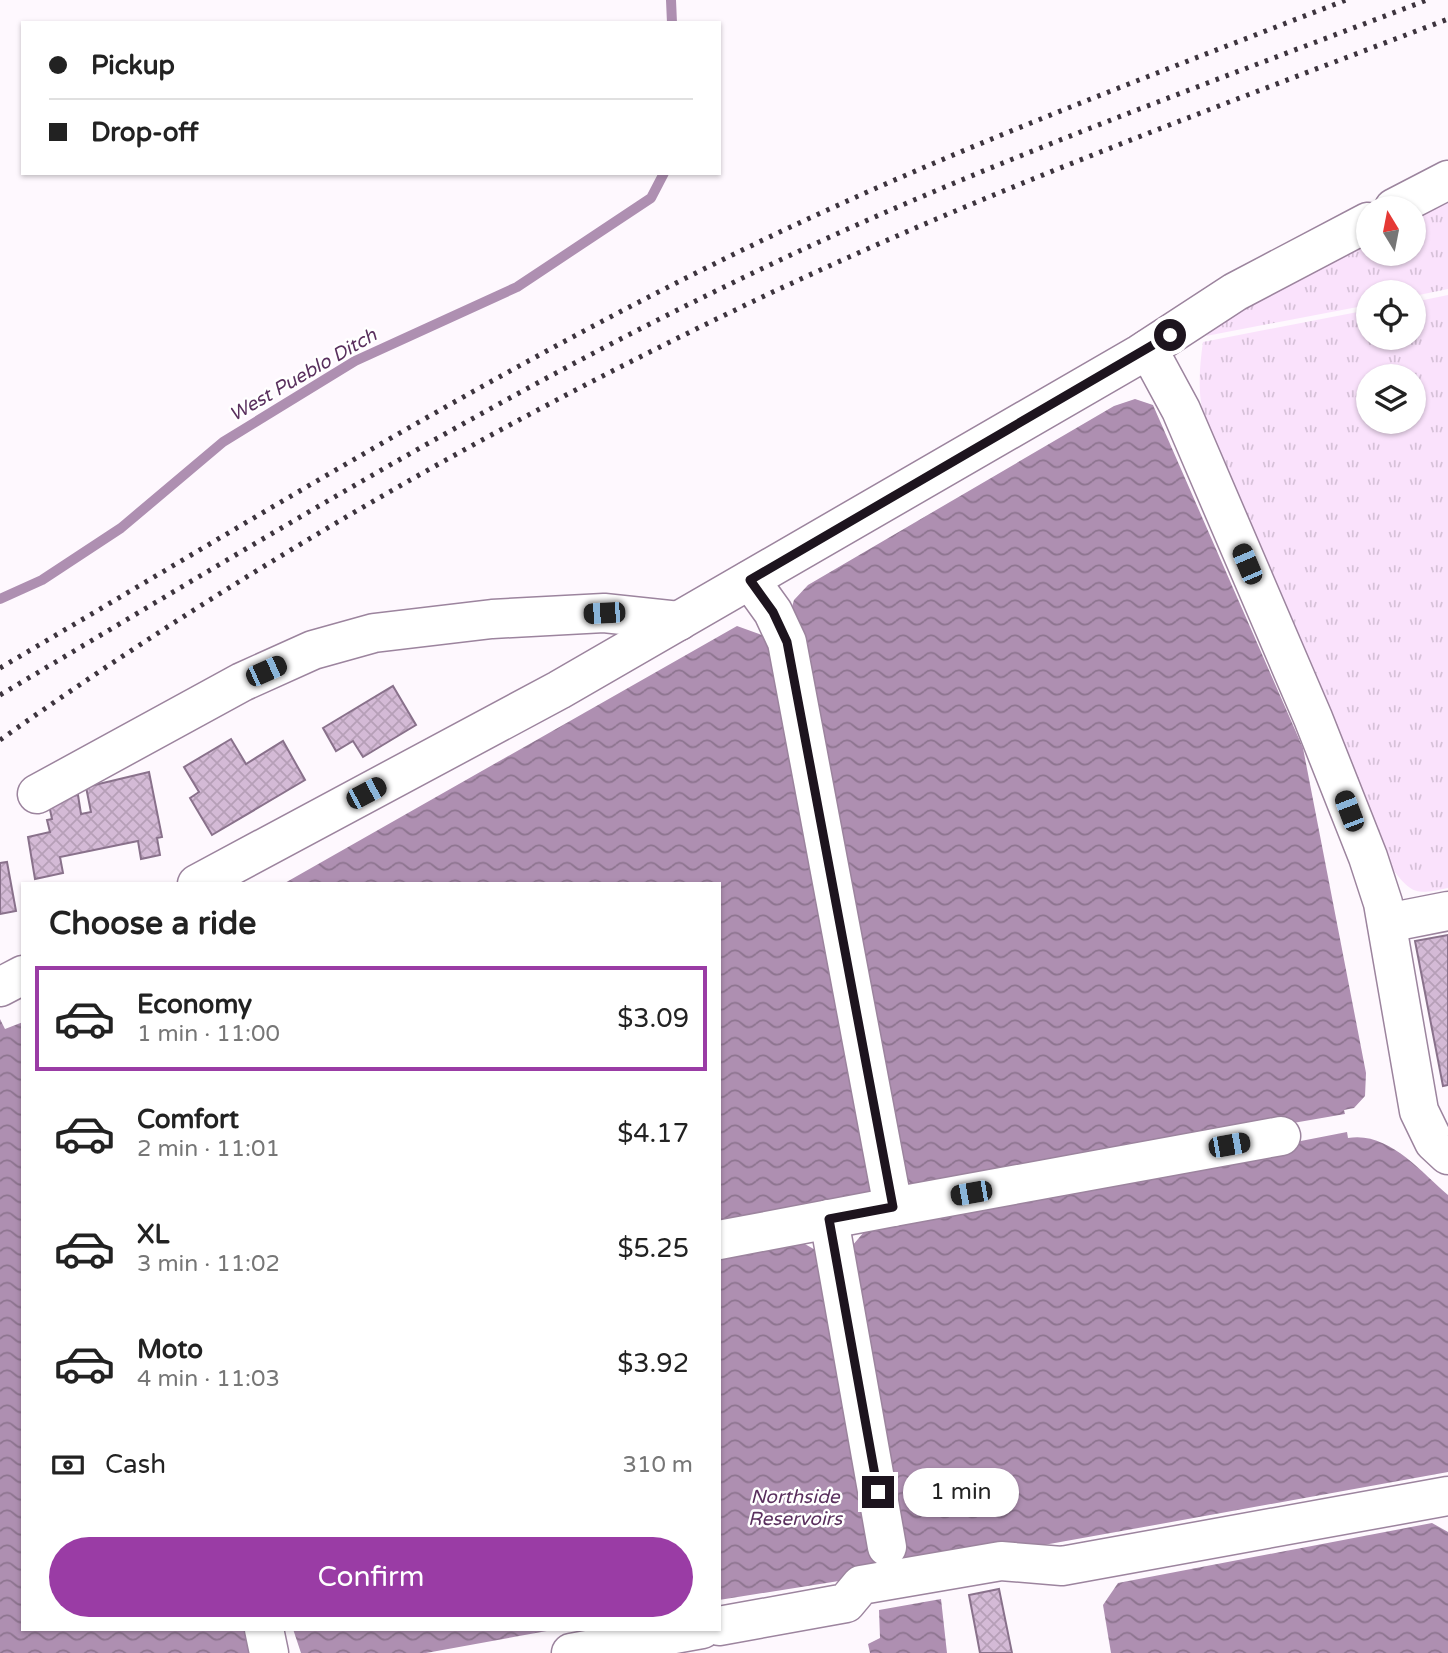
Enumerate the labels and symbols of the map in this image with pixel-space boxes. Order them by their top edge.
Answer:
north arrow [1356,196,1426,266]
route start [1154,319,1186,351]
water label: West Pueblo Ditch [226,324,381,426]
car [1230,541,1265,587]
car [583,601,626,625]
car [243,653,290,689]
car [343,774,390,812]
car [1332,788,1367,834]
car [1207,1131,1252,1159]
car [949,1179,994,1207]
callout: 1 min [903,1468,1018,1516]
route end [862,1476,894,1508]
water label: Northside Reservoirs [748,1486,844,1530]

